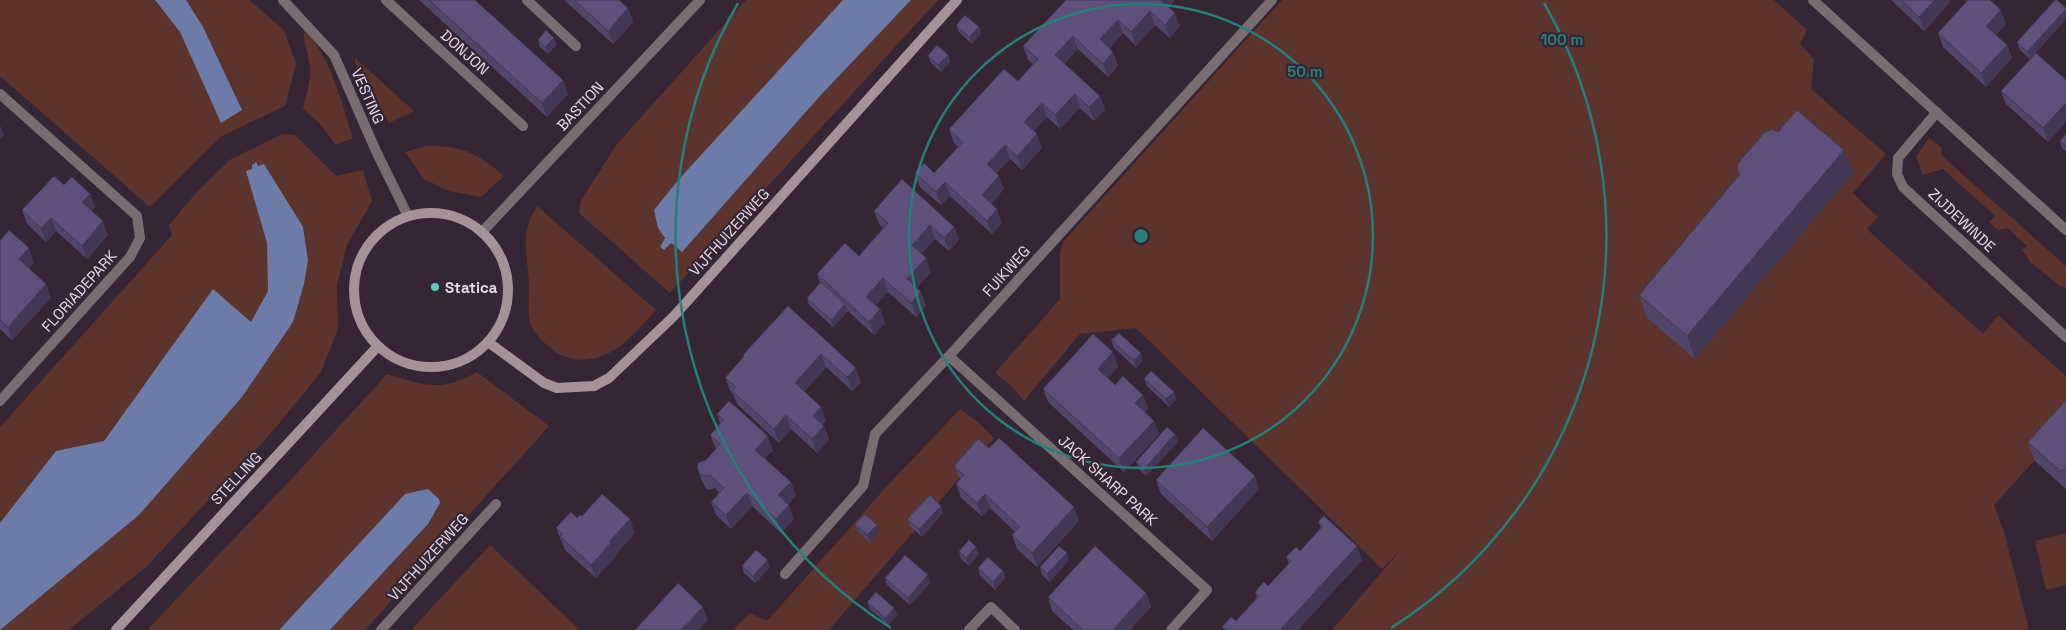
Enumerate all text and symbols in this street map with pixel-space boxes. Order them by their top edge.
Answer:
street label: DONJON [437,25,493,79]
text: 100 m [1541,30,1583,49]
text: 50 m [1287,62,1323,81]
street label: VESTING [347,65,389,127]
street label: BASTION [552,77,608,135]
street label: VIJFHUIZERWEG [685,184,773,280]
street label: ZIJDEWINDE [1925,184,1999,256]
centre of rings [1132,227,1150,245]
street label: FUIKWEG [978,241,1034,301]
street label: FLORIADEPARK [37,246,121,336]
place label: Statica [445,278,498,297]
marker: Statica [429,281,441,293]
street label: JACK SHARP PARK [1054,430,1162,530]
street label: STELLING [207,447,265,509]
street label: VIJFHUIZERWEG [384,509,472,605]

